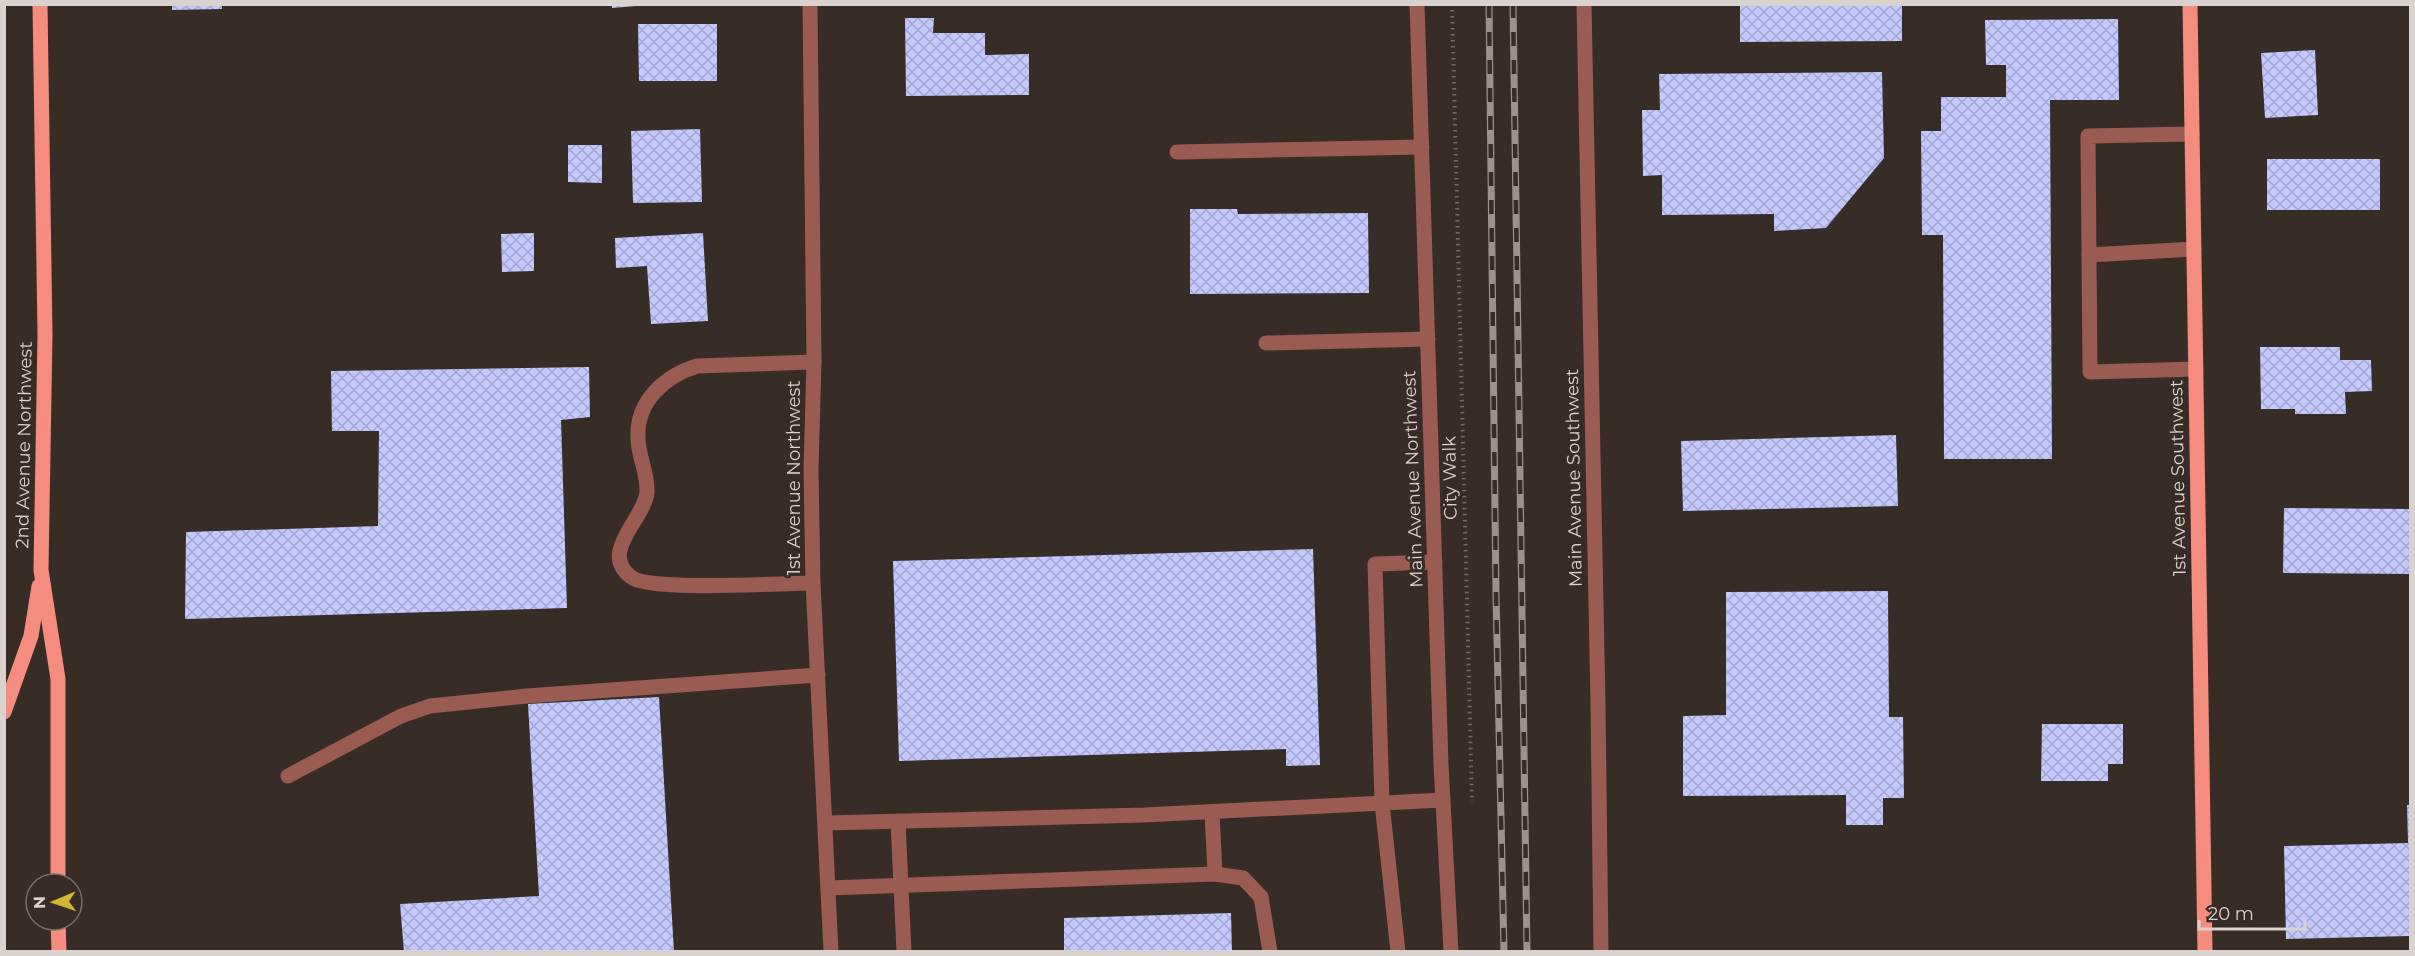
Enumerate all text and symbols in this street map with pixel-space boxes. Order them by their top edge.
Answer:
street label: 2nd Avenue Northwest [11,341,37,549]
street label: Main Avenue Southwest [1561,369,1587,587]
street label: Main Avenue Northwest [1398,370,1428,588]
street label: 1st Avenue Northwest [783,380,805,576]
street label: 1st Avenue Southwest [2165,380,2191,576]
street label: City Walk [1438,436,1462,520]
north arrow [24,872,84,932]
scale bar [2199,893,2306,931]
text: N [30,896,49,909]
text: 20 m [2208,903,2254,925]

